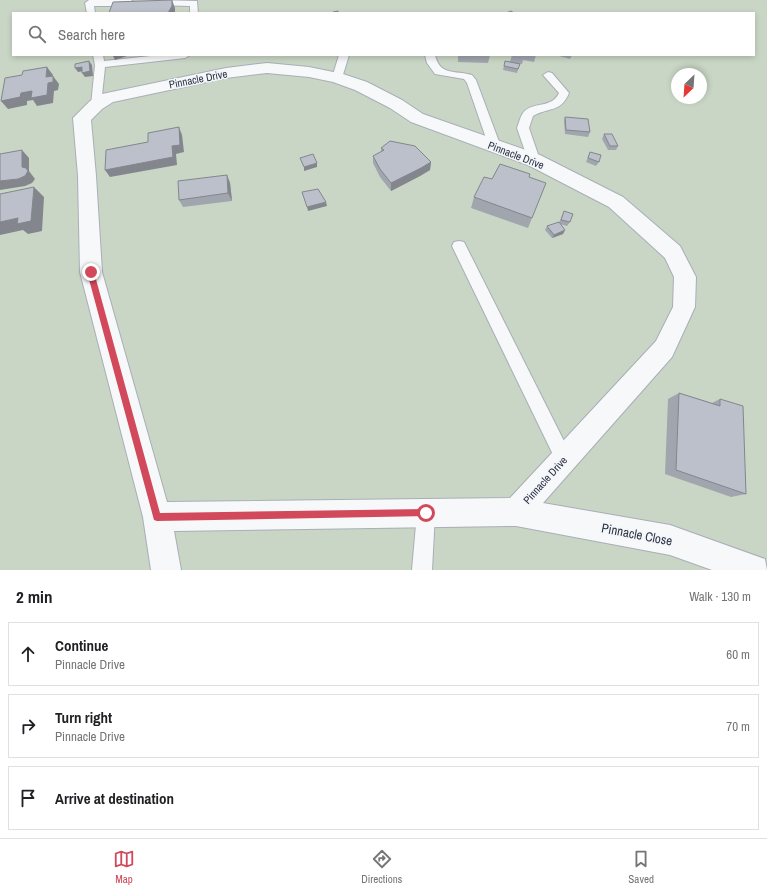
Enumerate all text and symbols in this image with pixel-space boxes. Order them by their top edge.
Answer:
search box [12,12,755,56]
icon: search [26,23,48,45]
text: Search here [58,24,125,45]
street label: Pinnacle Drive [168,66,228,92]
north arrow [671,68,707,104]
street label: Pinnacle Drive [486,138,546,172]
route end [82,263,100,281]
street label: Pinnacle Drive [520,453,570,507]
route start [417,504,435,522]
street label: Pinnacle Close [600,519,674,550]
text: 2 min [16,585,52,608]
text: Walk · 130 m [689,588,751,605]
text: Continue [55,635,108,656]
icon: ahead [17,643,39,665]
text: 60 m [726,646,750,663]
text: Pinnacle Drive [55,656,125,673]
text: Turn right [55,707,112,728]
icon: right [17,715,39,737]
text: 70 m [726,718,750,735]
text: Pinnacle Drive [55,728,125,745]
icon: arrive [17,787,39,809]
text: Arrive at destination [55,788,174,809]
tab: Map [113,848,135,886]
tab: Directions [361,848,402,886]
tab: Saved [628,848,654,886]

